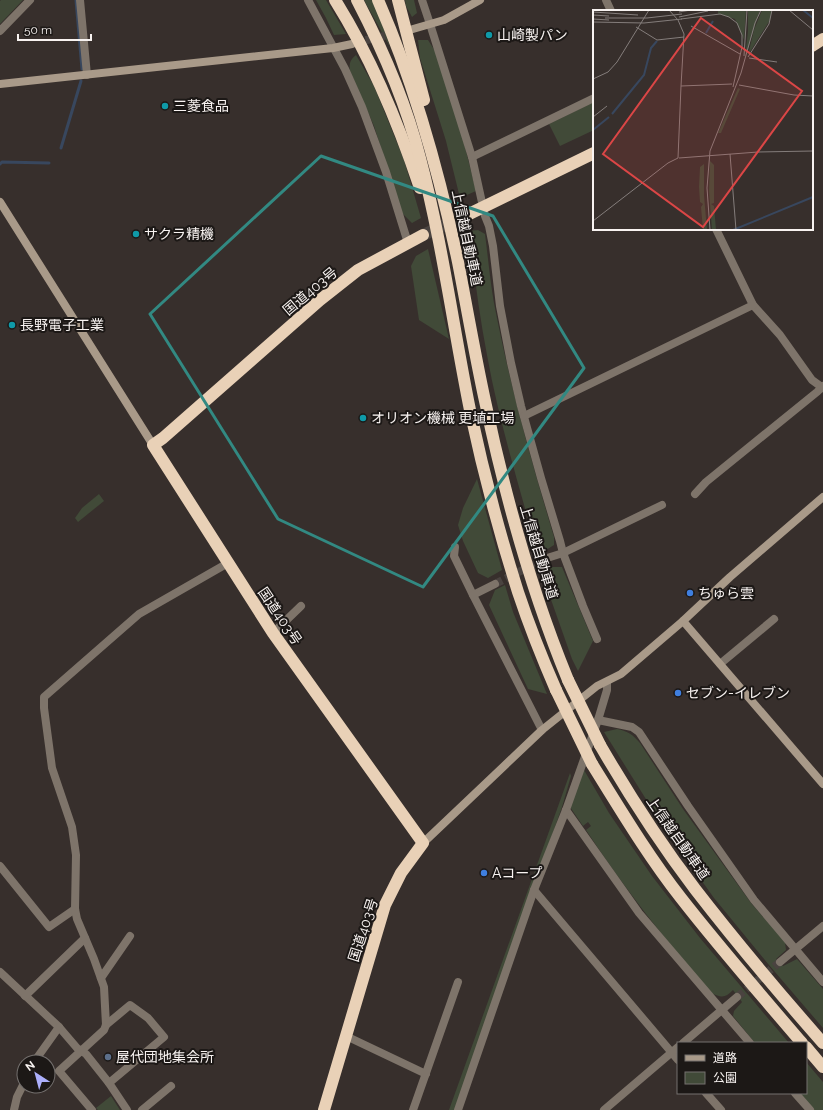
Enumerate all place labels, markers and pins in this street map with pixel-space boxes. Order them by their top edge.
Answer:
place label: 山崎製パン [497,27,568,43]
marker: 山崎製パン [484,30,494,40]
place label: 三菱食品 [173,98,229,114]
marker: 三菱食品 [160,101,170,111]
place label: サクラ精機 [144,226,214,242]
marker: サクラ精機 [131,229,141,239]
place label: 長野電子工業 [20,317,104,333]
marker: 長野電子工業 [7,320,17,330]
place label: オリオン機械 更埴工場 [371,410,515,426]
marker: オリオン機械 更埴工場 [358,413,368,423]
place label: ちゅら雲 [698,585,754,601]
marker: ちゅら雲 [685,588,695,598]
place label: セブン-イレブン [686,685,790,701]
marker: セブン-イレブン [673,688,683,698]
place label: Aコープ [492,865,543,881]
marker: Aコープ [479,868,489,878]
place label: 屋代団地集会所 [116,1049,214,1065]
marker: 屋代団地集会所 [103,1052,113,1062]

